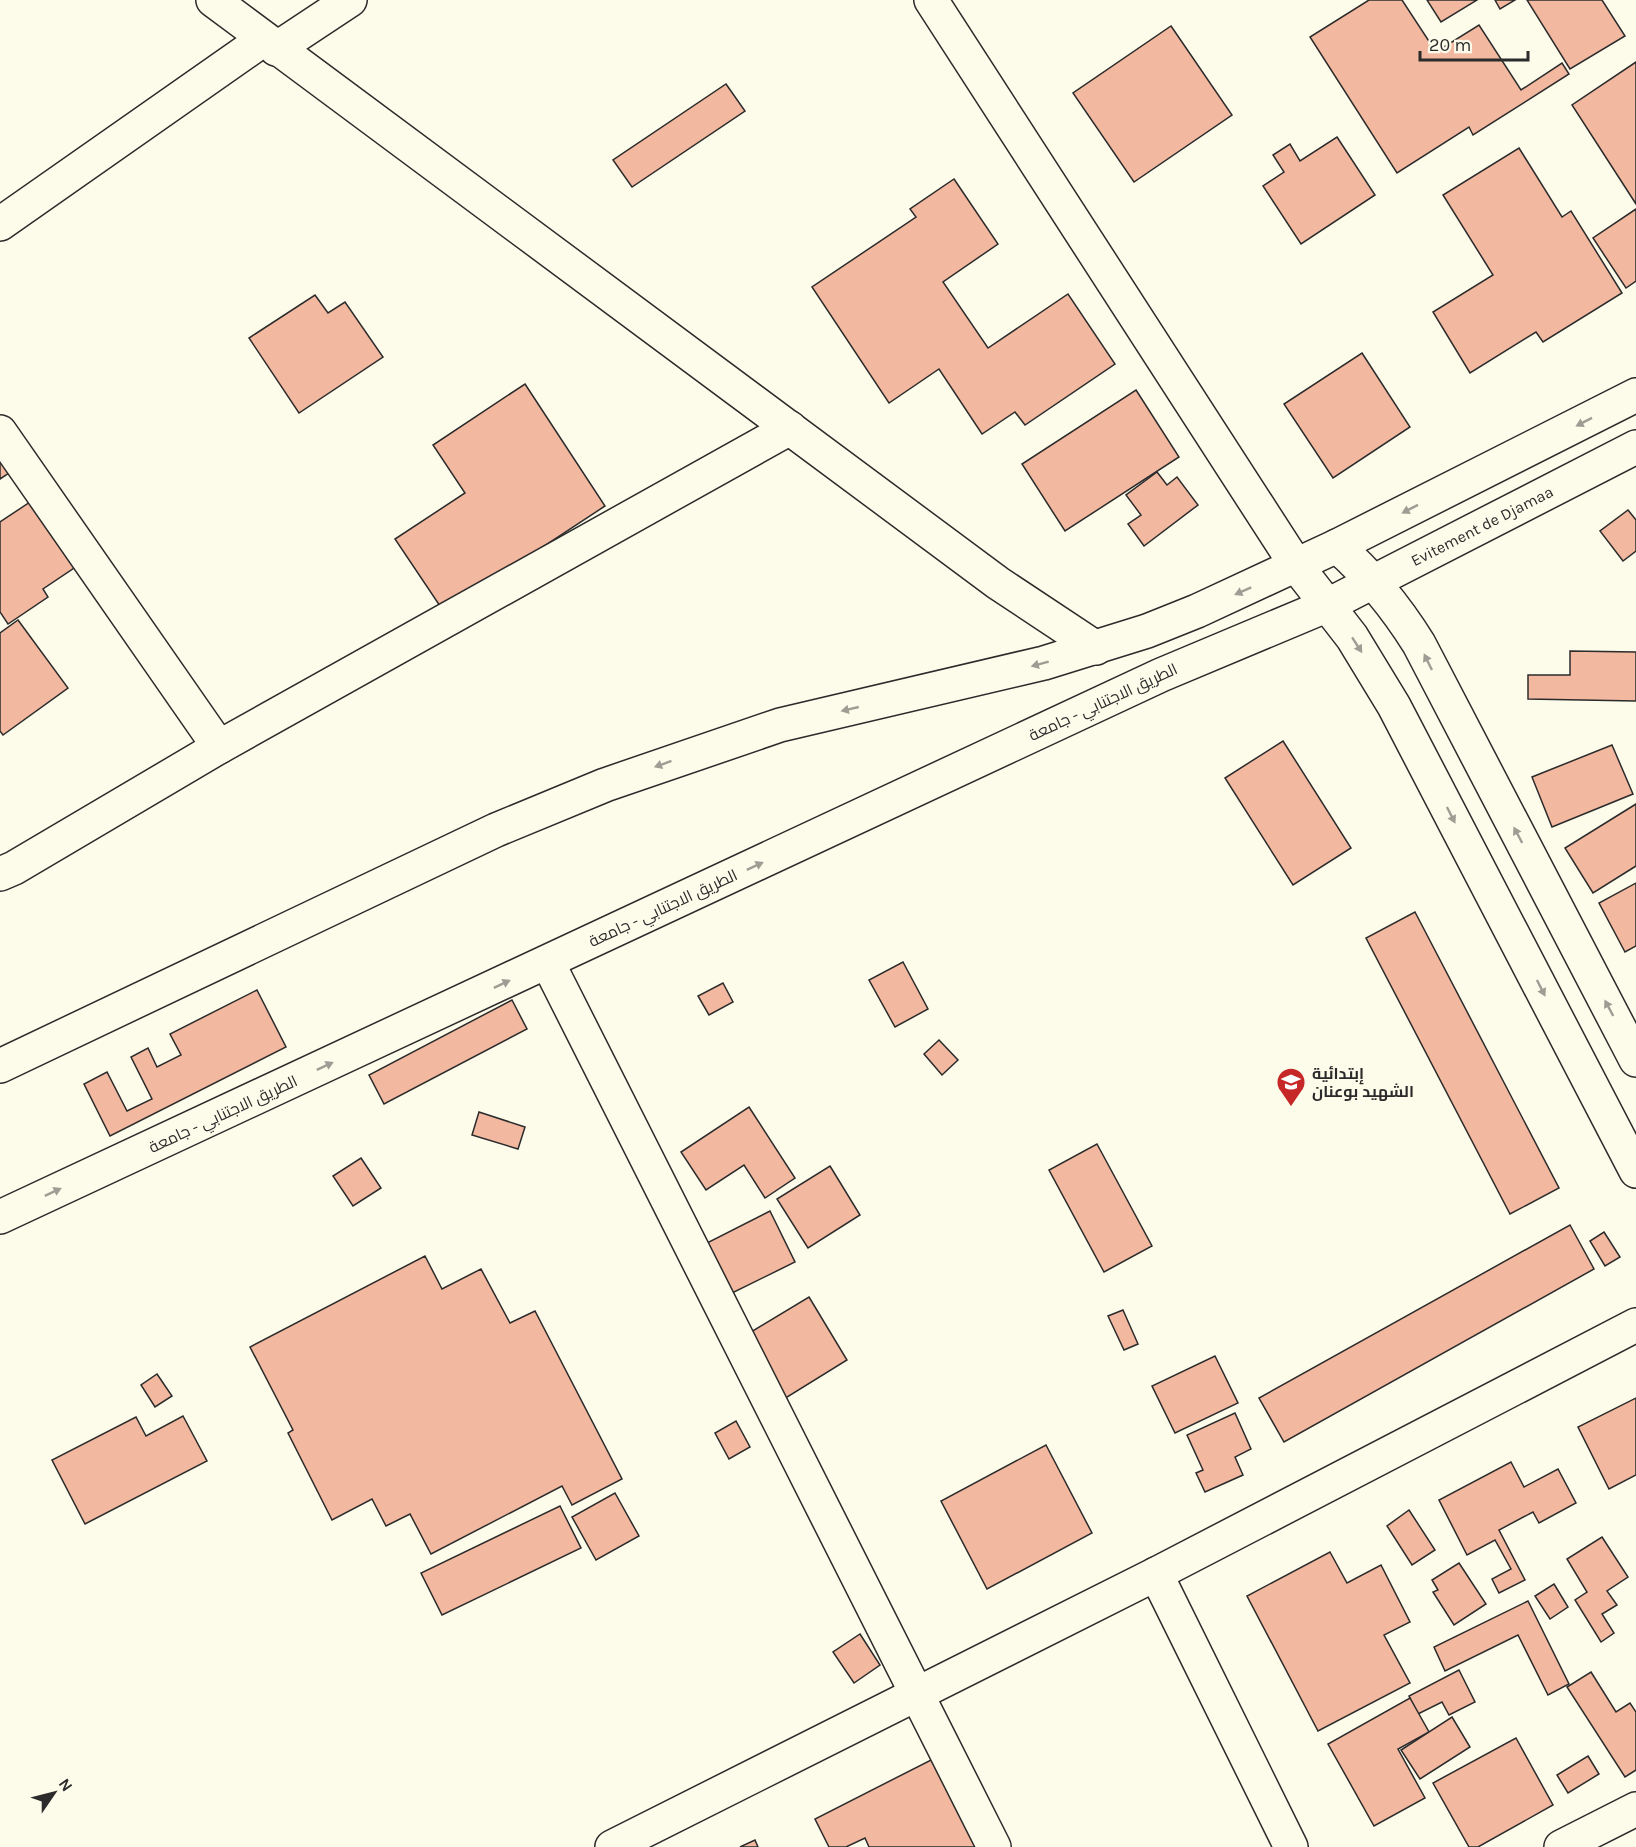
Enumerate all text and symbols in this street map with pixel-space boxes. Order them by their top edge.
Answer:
scale bar [1420,24,1528,62]
text: 20 m [1429,34,1471,56]
one-way arrow [1575,417,1592,426]
street label: Evitement de Djamaa [1408,482,1556,570]
one-way arrow [1401,505,1418,514]
one-way arrow [1234,587,1252,596]
one-way arrow [1351,637,1362,653]
one-way arrow [1424,654,1433,671]
street label: الطريق الاجتنابي - جامعة [1026,659,1182,748]
one-way arrow [1031,659,1049,669]
one-way arrow [841,704,860,714]
one-way arrow [654,759,672,769]
one-way arrow [1446,807,1456,824]
one-way arrow [1513,827,1523,844]
one-way arrow [746,861,763,870]
street label: الطريق الاجتنابي - جامعة [586,865,742,954]
one-way arrow [493,978,511,988]
one-way arrow [1536,980,1546,997]
one-way arrow [1604,999,1614,1016]
one-way arrow [317,1061,335,1071]
place label: إبتدائية الشهيد بوعنان [1312,1064,1414,1101]
school or university icon: إبتدائية الشهيد بوعنان [1275,1066,1307,1108]
street label: الطريق الاجتنابي - جامعة [146,1071,302,1160]
one-way arrow [45,1188,62,1197]
north arrow [24,1763,84,1823]
text: N [55,1775,77,1795]

